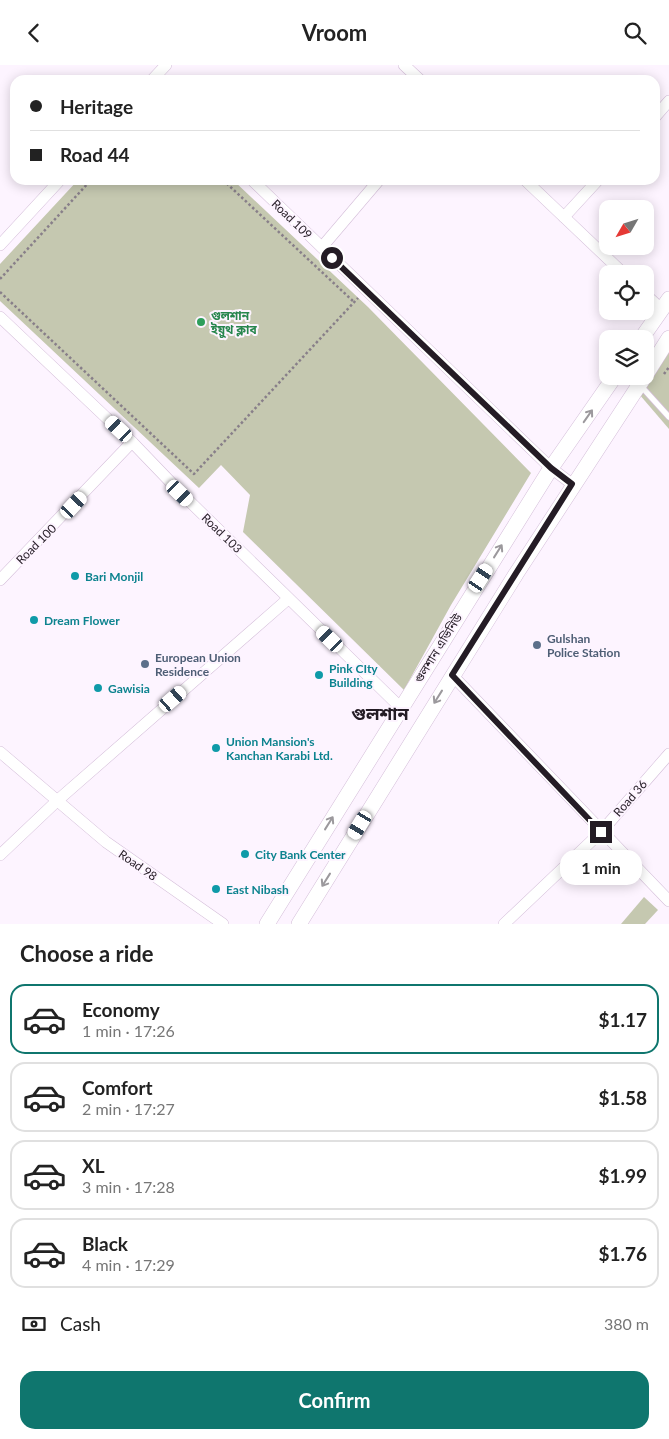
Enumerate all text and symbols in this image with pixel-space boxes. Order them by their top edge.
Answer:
icon: back [20,19,48,47]
text: Vroom [302,19,367,46]
icon: search [621,19,649,47]
text: Heritage [60,95,133,118]
text: Road 44 [60,143,130,166]
street label: Road 109 [269,196,315,242]
north arrow [599,200,654,255]
map controls [599,200,654,385]
route start [321,247,343,269]
button: locate [599,265,654,320]
place label: গুলশান ইয়ুথ ক্লাব [210,308,257,339]
marker: গুলশান ইয়ুথ ক্লাব [195,316,207,328]
button: layers [599,330,654,385]
one-way arrow [583,409,593,423]
car [102,413,135,445]
car [163,477,196,509]
car [58,489,89,521]
street label: Road 103 [199,510,245,556]
street label: Road 100 [13,521,59,567]
one-way arrow [494,545,504,559]
car [466,561,495,595]
place label: Bari Monjil [85,569,143,584]
marker: Bari Monjil [69,570,81,582]
street label: গুলশান এভিনিউ [411,610,465,685]
place label: Dream Flower [44,613,120,628]
marker: Dream Flower [28,614,40,626]
car [313,623,346,655]
place label: Gulshan Police Station [547,631,620,660]
marker: Gulshan Police Station [531,639,543,651]
place label: European Union Residence [155,650,241,679]
marker: European Union Residence [139,658,151,670]
place label: Pink CIty Building [329,661,378,690]
marker: Pink CIty Building [313,669,325,681]
place label: Gawisia [108,681,150,696]
marker: Gawisia [92,682,104,694]
car [156,683,189,715]
one-way arrow [433,689,443,703]
district label: গুলশান [351,702,409,724]
place label: Union Mansion's Kanchan Karabi Ltd. [226,734,333,763]
marker: Union Mansion's Kanchan Karabi Ltd. [210,742,222,754]
street label: Road 36 [610,777,650,819]
car [345,808,374,842]
one-way arrow [324,816,335,830]
route end [590,821,612,843]
street label: Road 98 [116,846,160,884]
place label: City Bank Center [255,847,346,862]
marker: City Bank Center [239,848,251,860]
callout: 1 min [560,849,642,885]
text: 1 min [581,858,621,877]
one-way arrow [320,872,330,886]
place label: East Nibash [226,882,289,897]
marker: East Nibash [210,883,222,895]
text: Choose a ride [20,940,154,967]
icon: car [22,997,67,1042]
text: Economy [82,998,160,1021]
text: $1.17 [598,1008,647,1031]
text: 1 min · 17:26 [82,1021,175,1040]
icon: car [22,1075,67,1120]
text: Comfort [82,1076,153,1099]
text: $1.58 [598,1086,647,1109]
text: 2 min · 17:27 [82,1099,175,1118]
icon: car [22,1153,67,1198]
text: XL [82,1154,105,1177]
text: $1.99 [598,1164,647,1187]
text: 3 min · 17:28 [82,1177,175,1196]
icon: car [22,1231,67,1276]
text: Black [82,1232,128,1255]
text: $1.76 [598,1242,647,1265]
text: 4 min · 17:29 [82,1255,175,1274]
icon: cash [20,1310,48,1338]
text: Cash [60,1312,101,1335]
text: 380 m [604,1314,649,1333]
button: Confirm [20,1371,649,1429]

